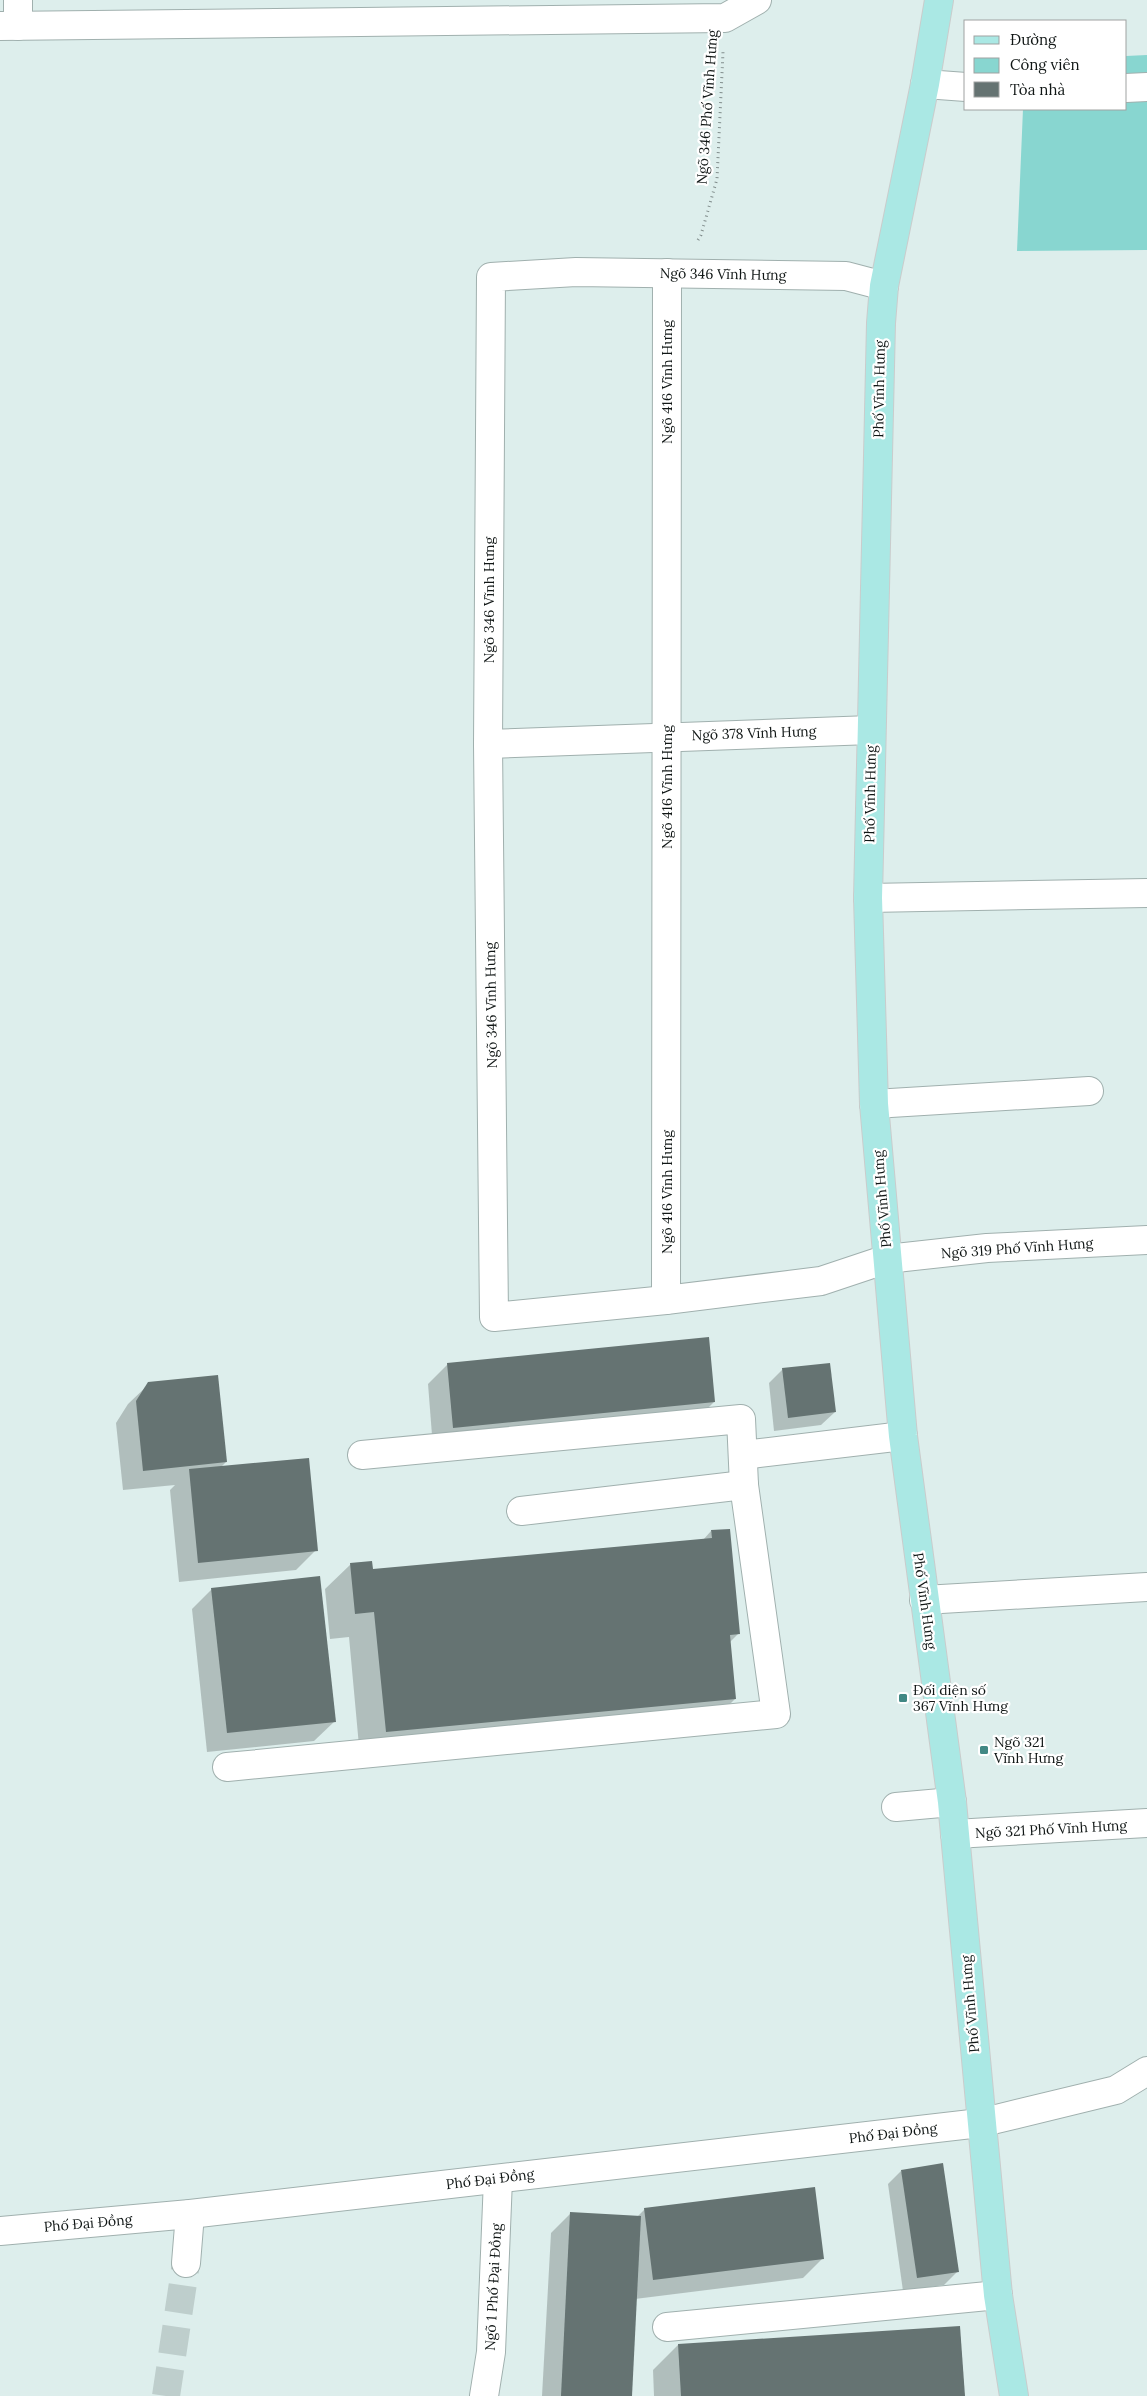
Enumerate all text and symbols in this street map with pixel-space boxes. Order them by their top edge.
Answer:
legend [964,20,1127,110]
street label: Ngõ 346 Phố Vĩnh Hưng [693,29,721,185]
text: Đường [1010,30,1057,49]
text: Công viên [1010,55,1080,74]
text: Tòa nhà [1010,80,1065,99]
street label: Ngõ 346 Vĩnh Hưng [660,264,787,284]
street label: Ngõ 416 Vĩnh Hưng [658,320,676,444]
street label: Phố Vĩnh Hưng [869,340,889,438]
street label: Ngõ 346 Vĩnh Hưng [480,537,498,663]
street label: Ngõ 378 Vĩnh Hưng [691,722,817,744]
street label: Ngõ 416 Vĩnh Hưng [658,725,676,849]
street label: Phố Vĩnh Hưng [860,745,880,843]
street label: Ngõ 346 Vĩnh Hưng [481,941,501,1068]
street label: Ngõ 416 Vĩnh Hưng [658,1130,676,1254]
street label: Phố Vĩnh Hưng [869,1149,895,1249]
street label: Ngõ 319 Phố Vĩnh Hưng [940,1234,1094,1262]
street label: Phố Vĩnh Hưng [909,1551,941,1651]
place label: Đối diện số 367 Vĩnh Hưng [913,1681,1008,1715]
marker: Đối diện số 367 Vĩnh Hưng [897,1692,909,1704]
place label: Ngõ 321 Vĩnh Hưng [993,1733,1063,1767]
marker: Ngõ 321 Vĩnh Hưng [978,1744,990,1756]
street label: Ngõ 321 Phố Vĩnh Hưng [975,1816,1128,1842]
street label: Phố Vĩnh Hưng [957,1954,983,2054]
street label: Phố Đại Đồng [848,2119,938,2147]
street label: Phố Đại Đồng [445,2165,535,2193]
street label: Phố Đại Đồng [43,2210,133,2236]
street label: Ngõ 1 Phố Đại Đồng [481,2223,505,2351]

